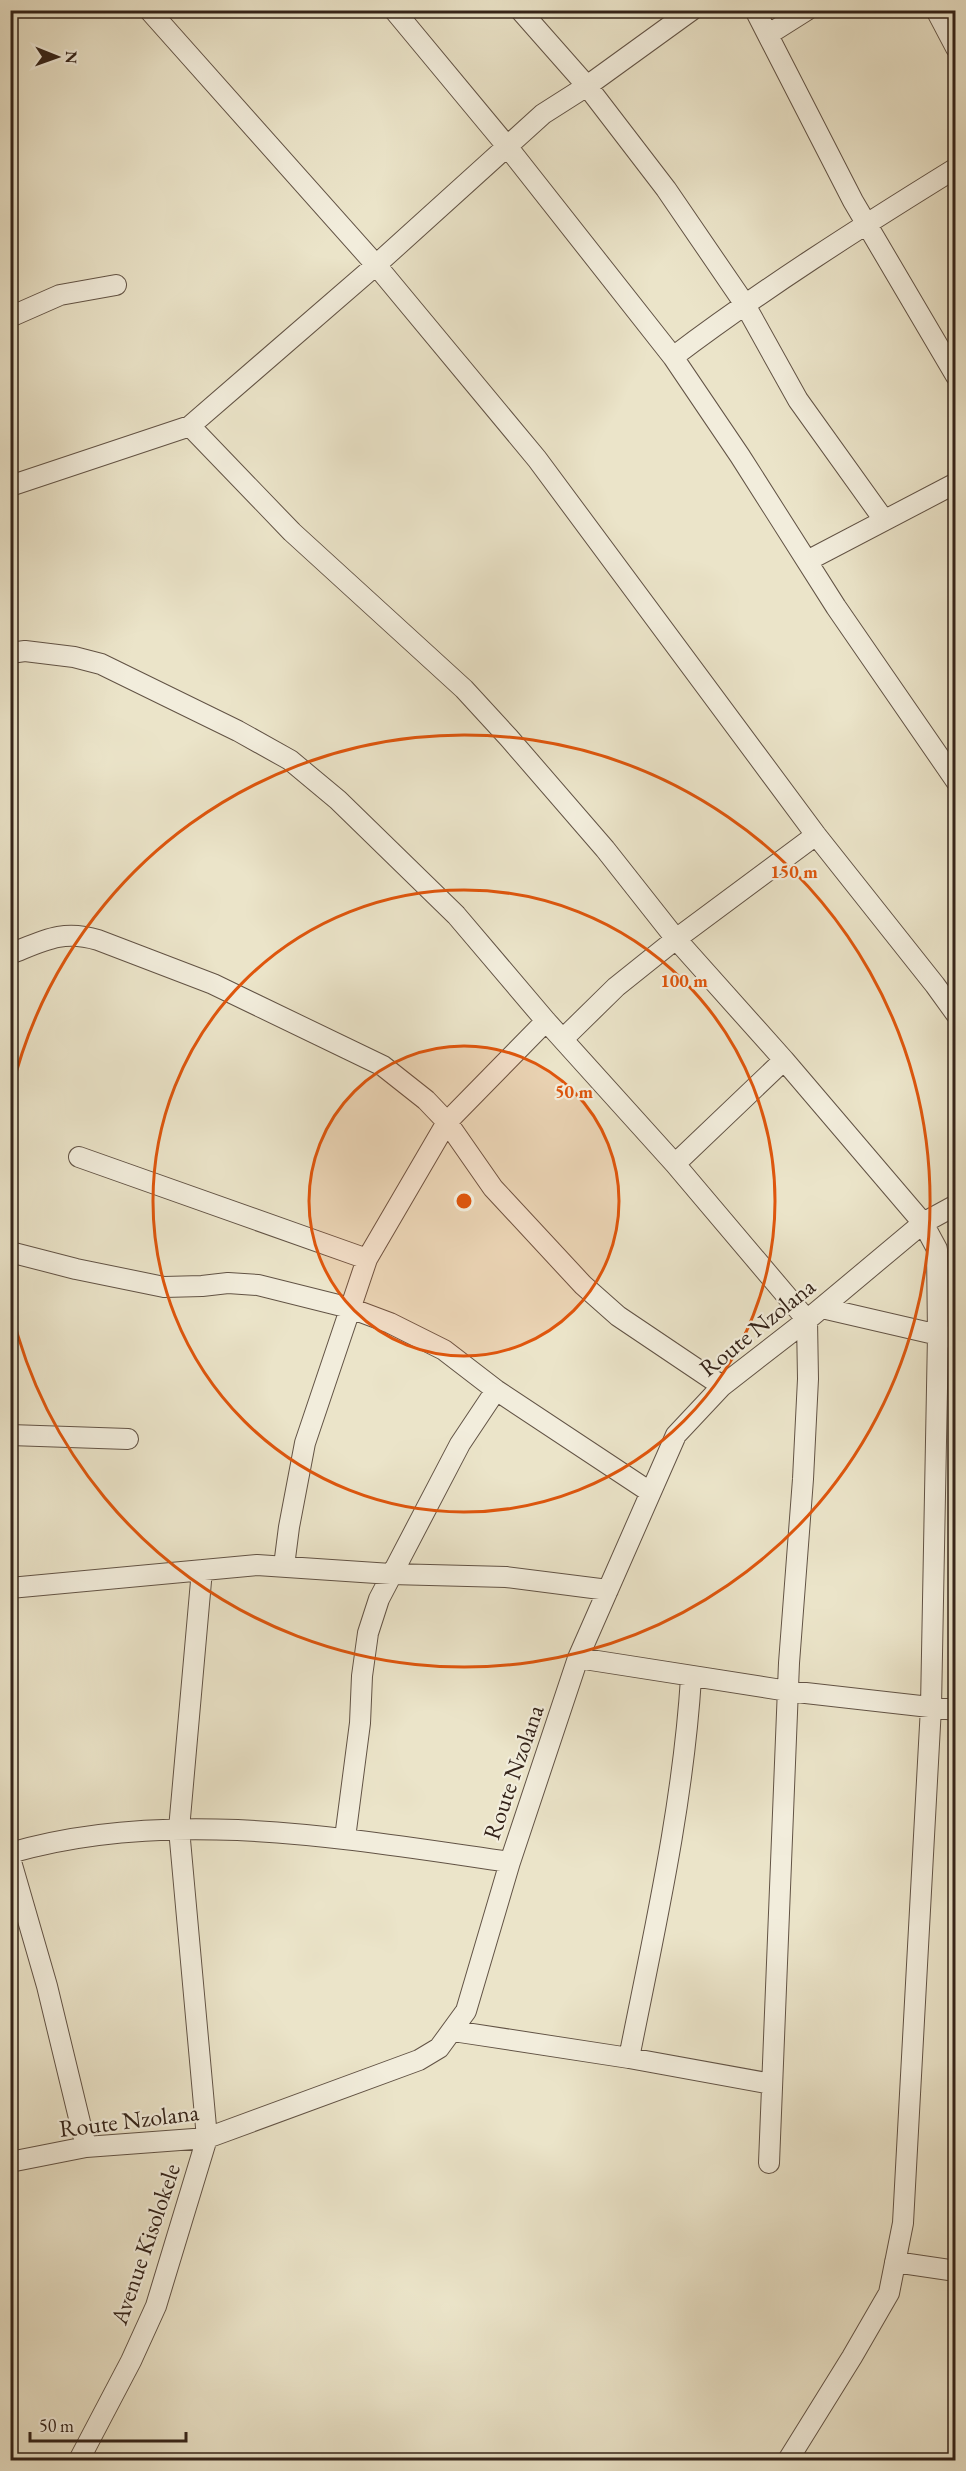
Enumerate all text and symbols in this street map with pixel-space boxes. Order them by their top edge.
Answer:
north arrow [27,27,87,87]
text: N [61,51,82,64]
text: 150 m [770,860,818,883]
text: 100 m [660,969,708,992]
text: 50 m [555,1080,593,1103]
centre of rings [454,1191,474,1211]
street label: Route Nzolana [693,1270,822,1383]
street label: Route Nzolana [475,1700,551,1843]
street label: Route Nzolana [57,2096,201,2144]
street label: Avenue Kisolokele [103,2159,187,2330]
scale bar [30,2405,186,2443]
text: 50 m [39,2414,74,2437]

